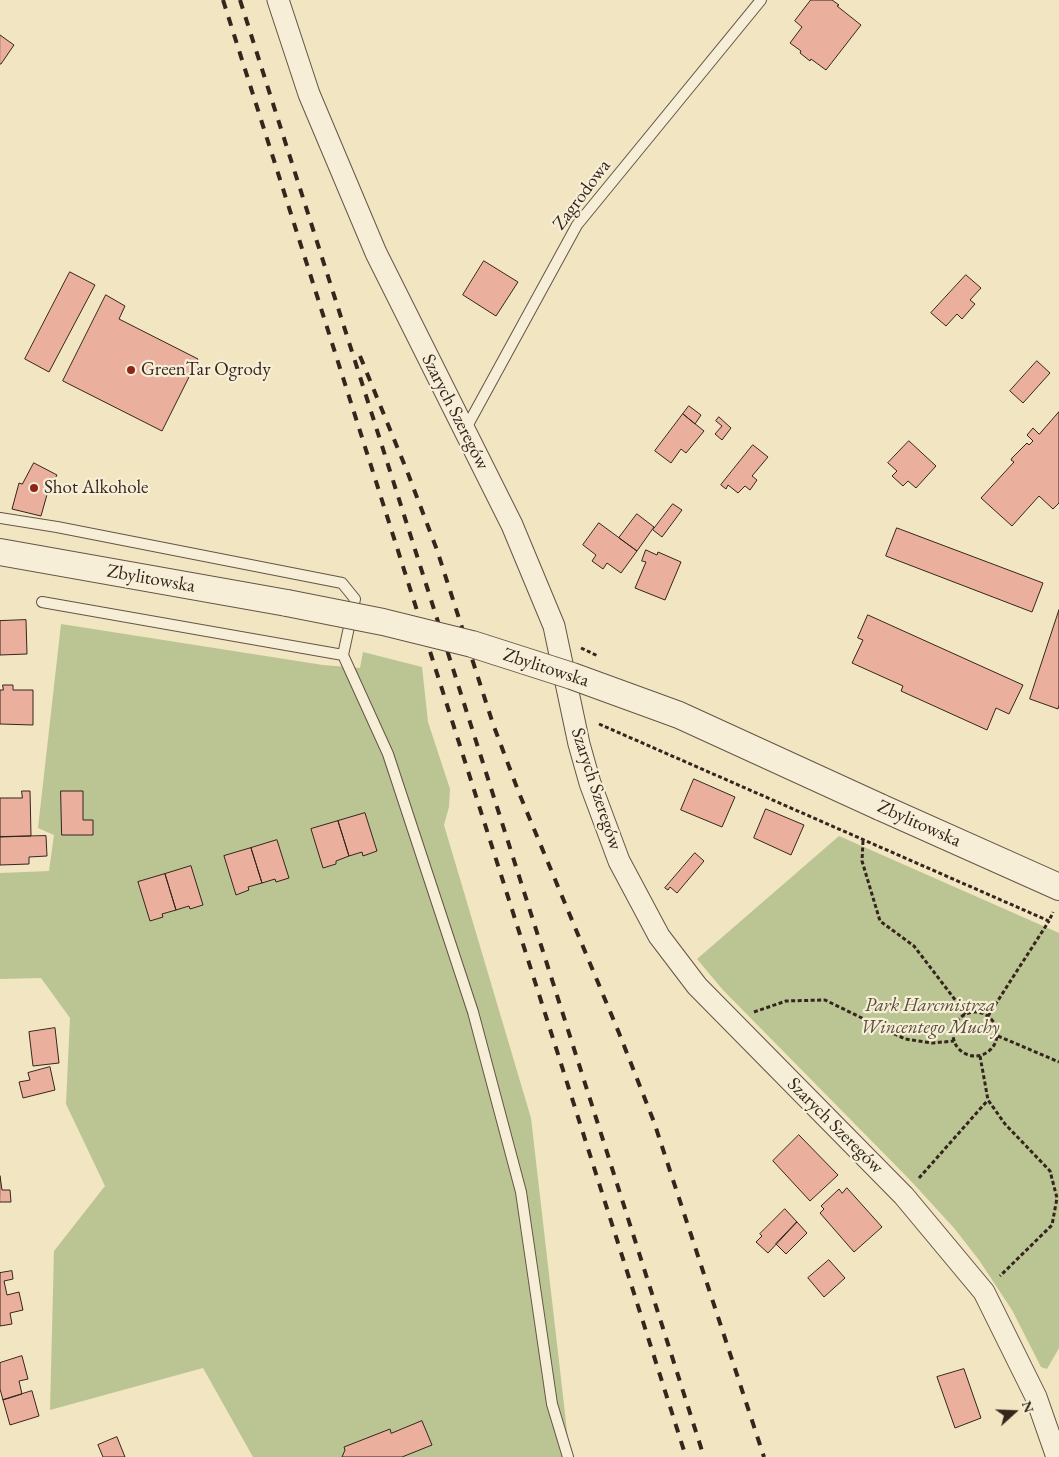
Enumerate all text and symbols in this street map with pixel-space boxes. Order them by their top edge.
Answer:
street label: Zagrodowa [548,155,616,235]
street label: Szarych Szeregów [416,350,494,474]
place label: GreenTar Ogrody [141,359,271,381]
marker: GreenTar Ogrody [125,364,137,376]
place label: Shot Alkohole [44,477,148,499]
marker: Shot Alkohole [28,482,40,494]
street label: Zbylitowska [105,560,197,598]
street label: Zbylitowska [500,643,592,693]
street label: Szarych Szeregów [566,725,626,853]
street label: Zbylitowska [874,795,964,853]
park label: Park Harcmistrza Wincentego Muchy [861,995,999,1039]
street label: Szarych Szeregów [782,1073,888,1179]
north arrow [989,1387,1039,1437]
text: N [1018,1398,1038,1415]

